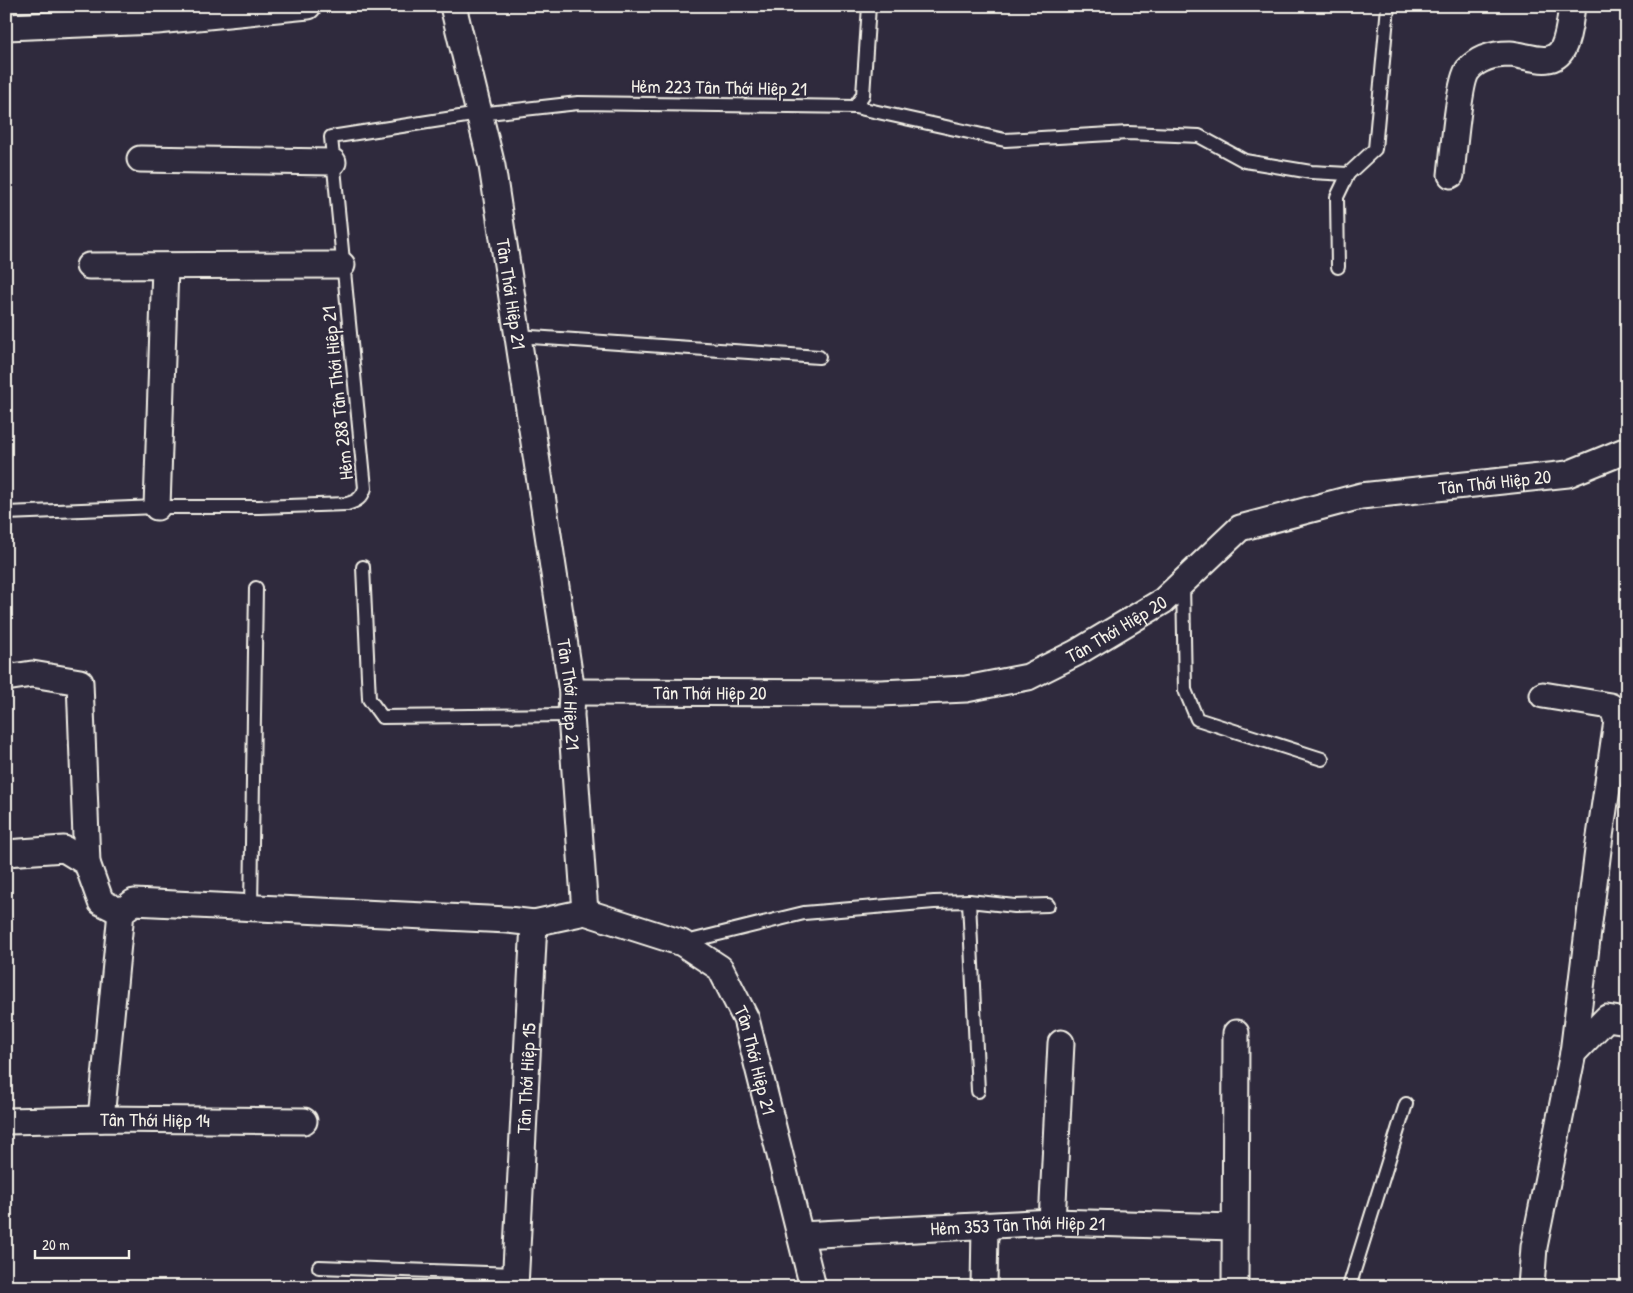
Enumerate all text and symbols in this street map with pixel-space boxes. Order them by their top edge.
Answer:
street label: Hẻm 223 Tân Thới Hiêp 21 [631,72,807,102]
street label: Tân Thới Hiệp 21 [490,237,533,351]
street label: Hẻm 288 Tân Thới Hiêp 21 [315,305,359,481]
street label: Tân Thới Hiệp 20 [1437,463,1552,501]
street label: Tân Thới Hiệp 20 [1062,589,1172,669]
street label: Tân Thới Hiệp 21 [551,637,586,751]
street label: Tân Thới Hiệp 20 [653,679,767,706]
street label: Tân Thới Hiệp 21 [728,1001,782,1117]
street label: Tân Thới Hiệp 15 [510,1022,542,1134]
street label: Tân Thới Hiệp 14 [100,1106,210,1133]
street label: Hẻm 353 Tân Thới Hiệp 21 [930,1209,1106,1241]
scale bar [35,1228,129,1260]
text: 20 m [42,1234,69,1255]

